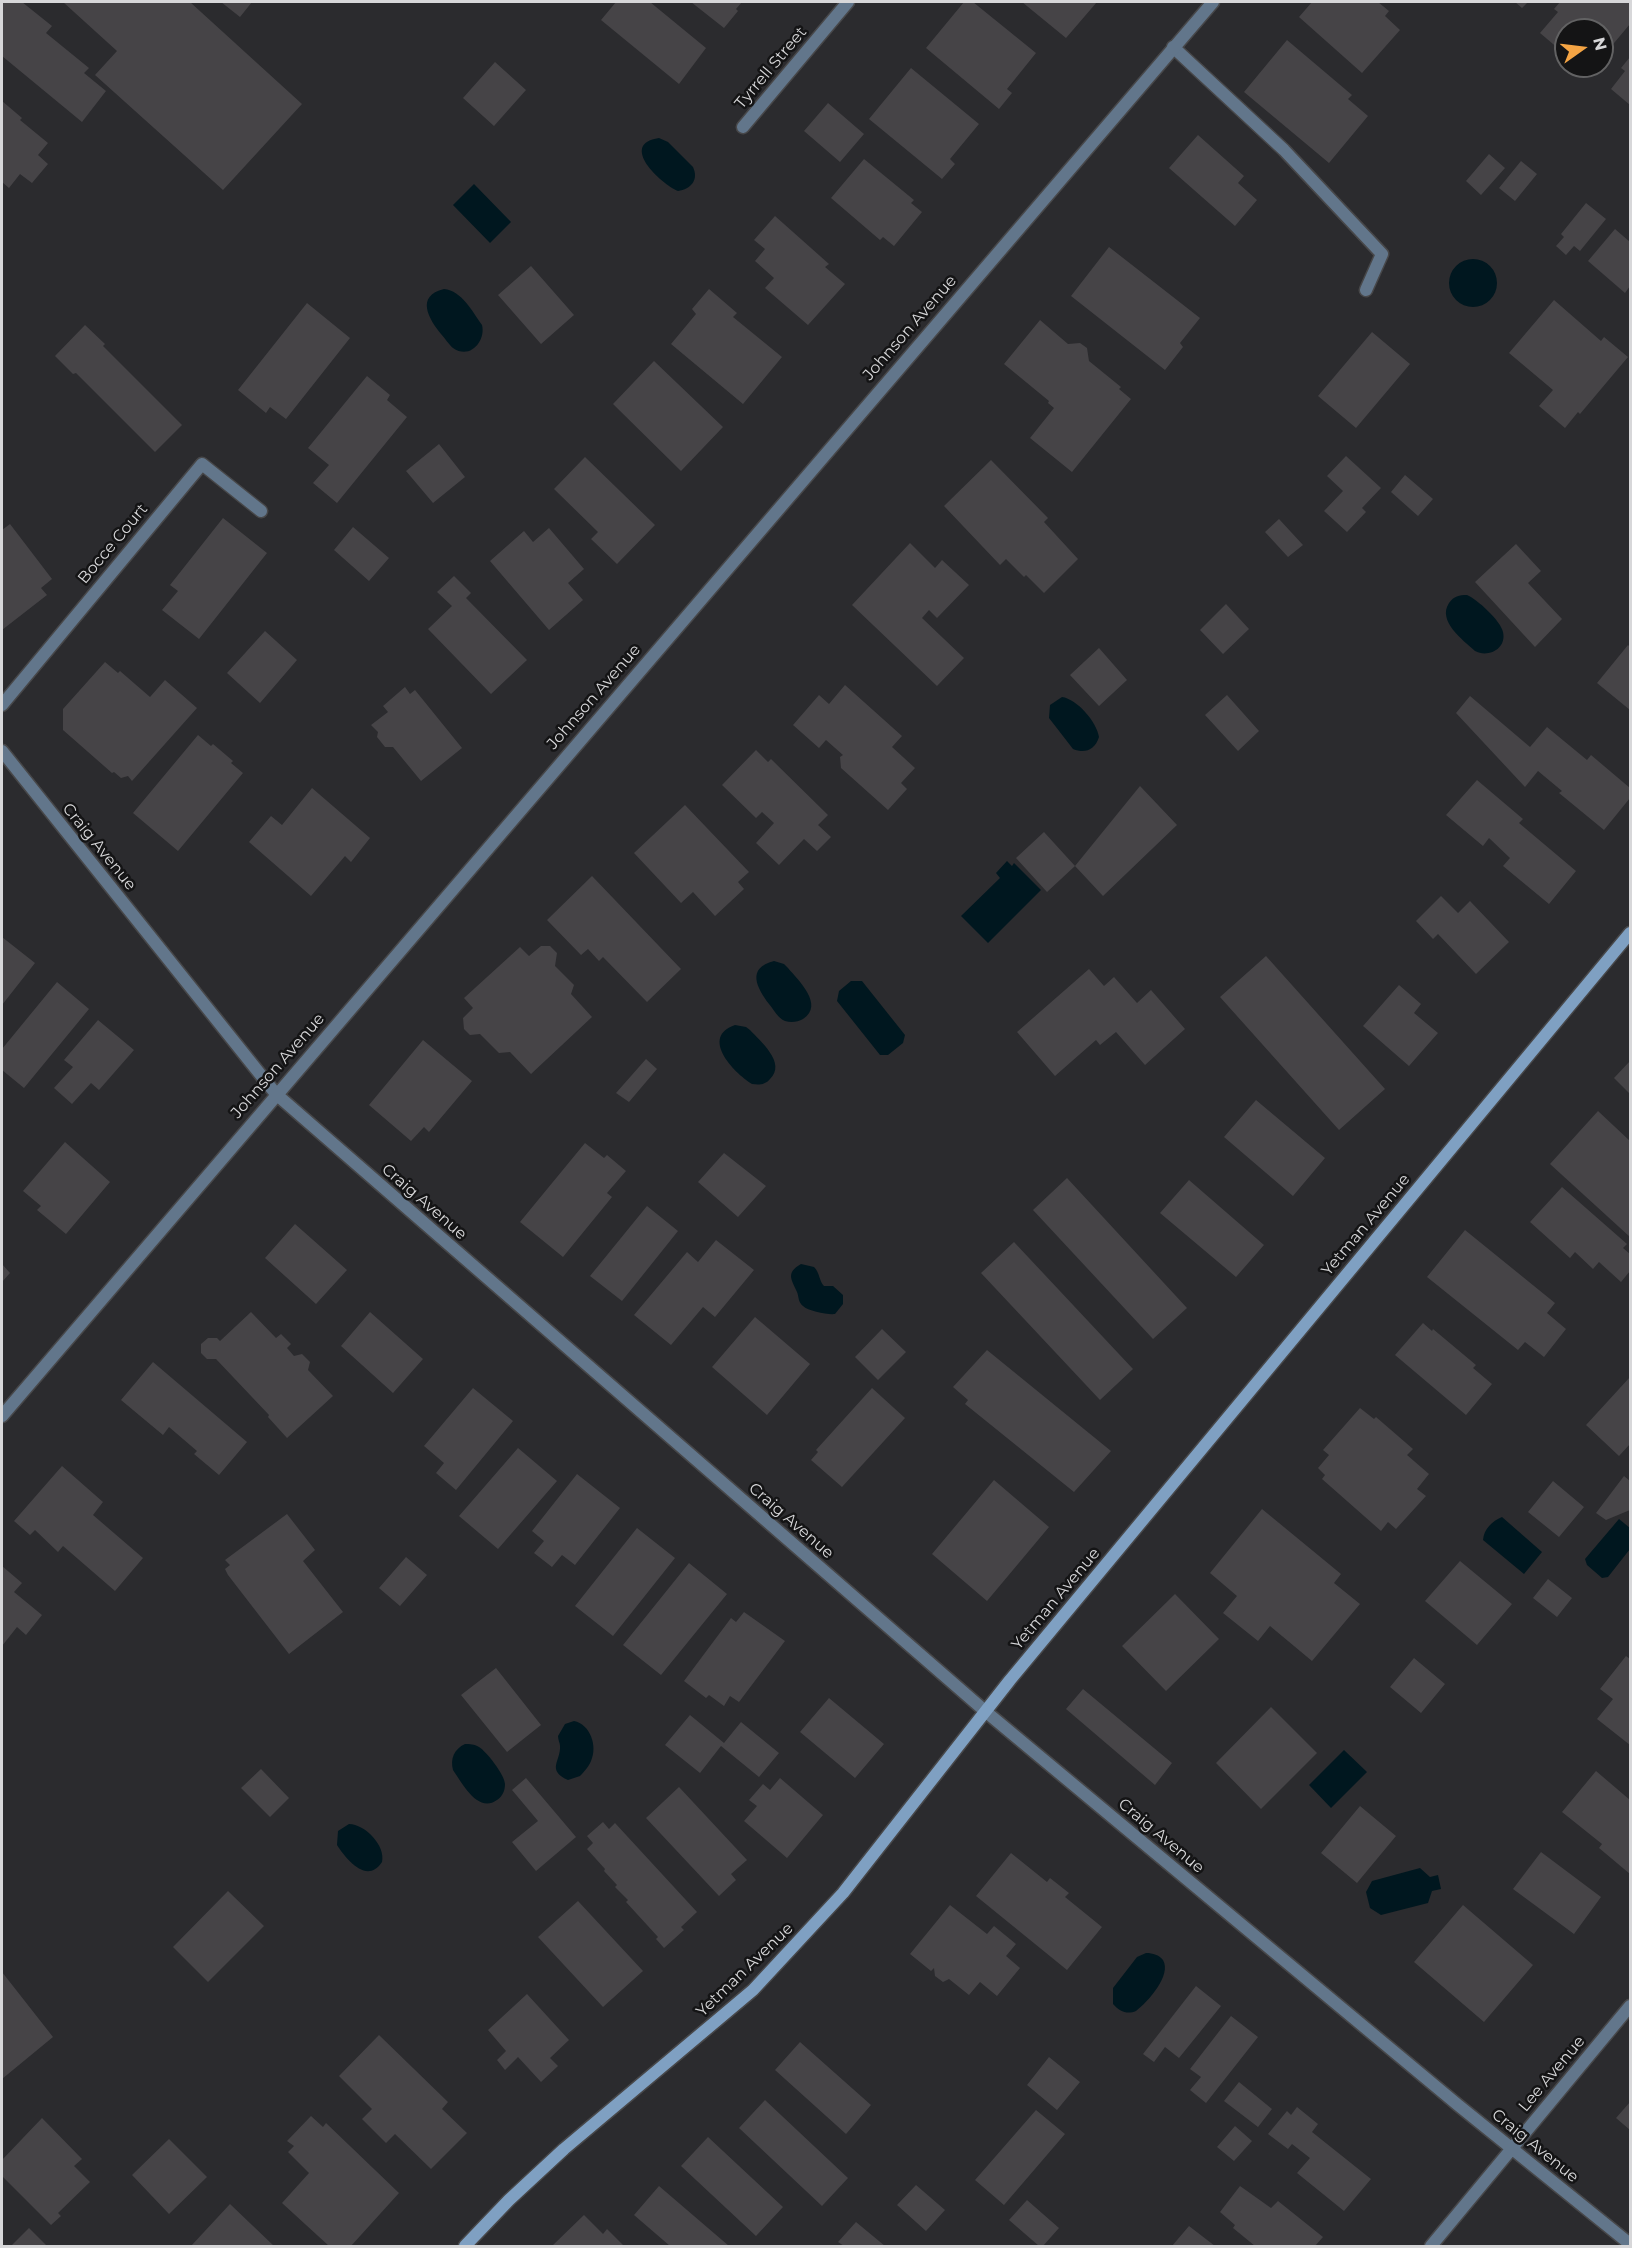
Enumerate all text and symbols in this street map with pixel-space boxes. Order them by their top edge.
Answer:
north arrow [1554,18,1614,78]
street label: Tyrrell Street [731,23,811,113]
text: N [1589,35,1611,53]
street label: Johnson Avenue [859,272,961,384]
street label: Bocce Court [74,500,152,588]
street label: Johnson Avenue [543,641,645,753]
street label: Craig Avenue [58,800,140,894]
street label: Johnson Avenue [227,1010,329,1122]
street label: Craig Avenue [378,1160,470,1244]
street label: Yetman Avenue [1318,1170,1414,1280]
street label: Craig Avenue [745,1479,837,1563]
street label: Yetman Avenue [1008,1544,1104,1654]
street label: Craig Avenue [1114,1794,1208,1878]
street label: Yetman Avenue [693,1919,797,2021]
street label: Lee Avenue [1515,2032,1589,2116]
street label: Craig Avenue [1488,2105,1582,2187]

